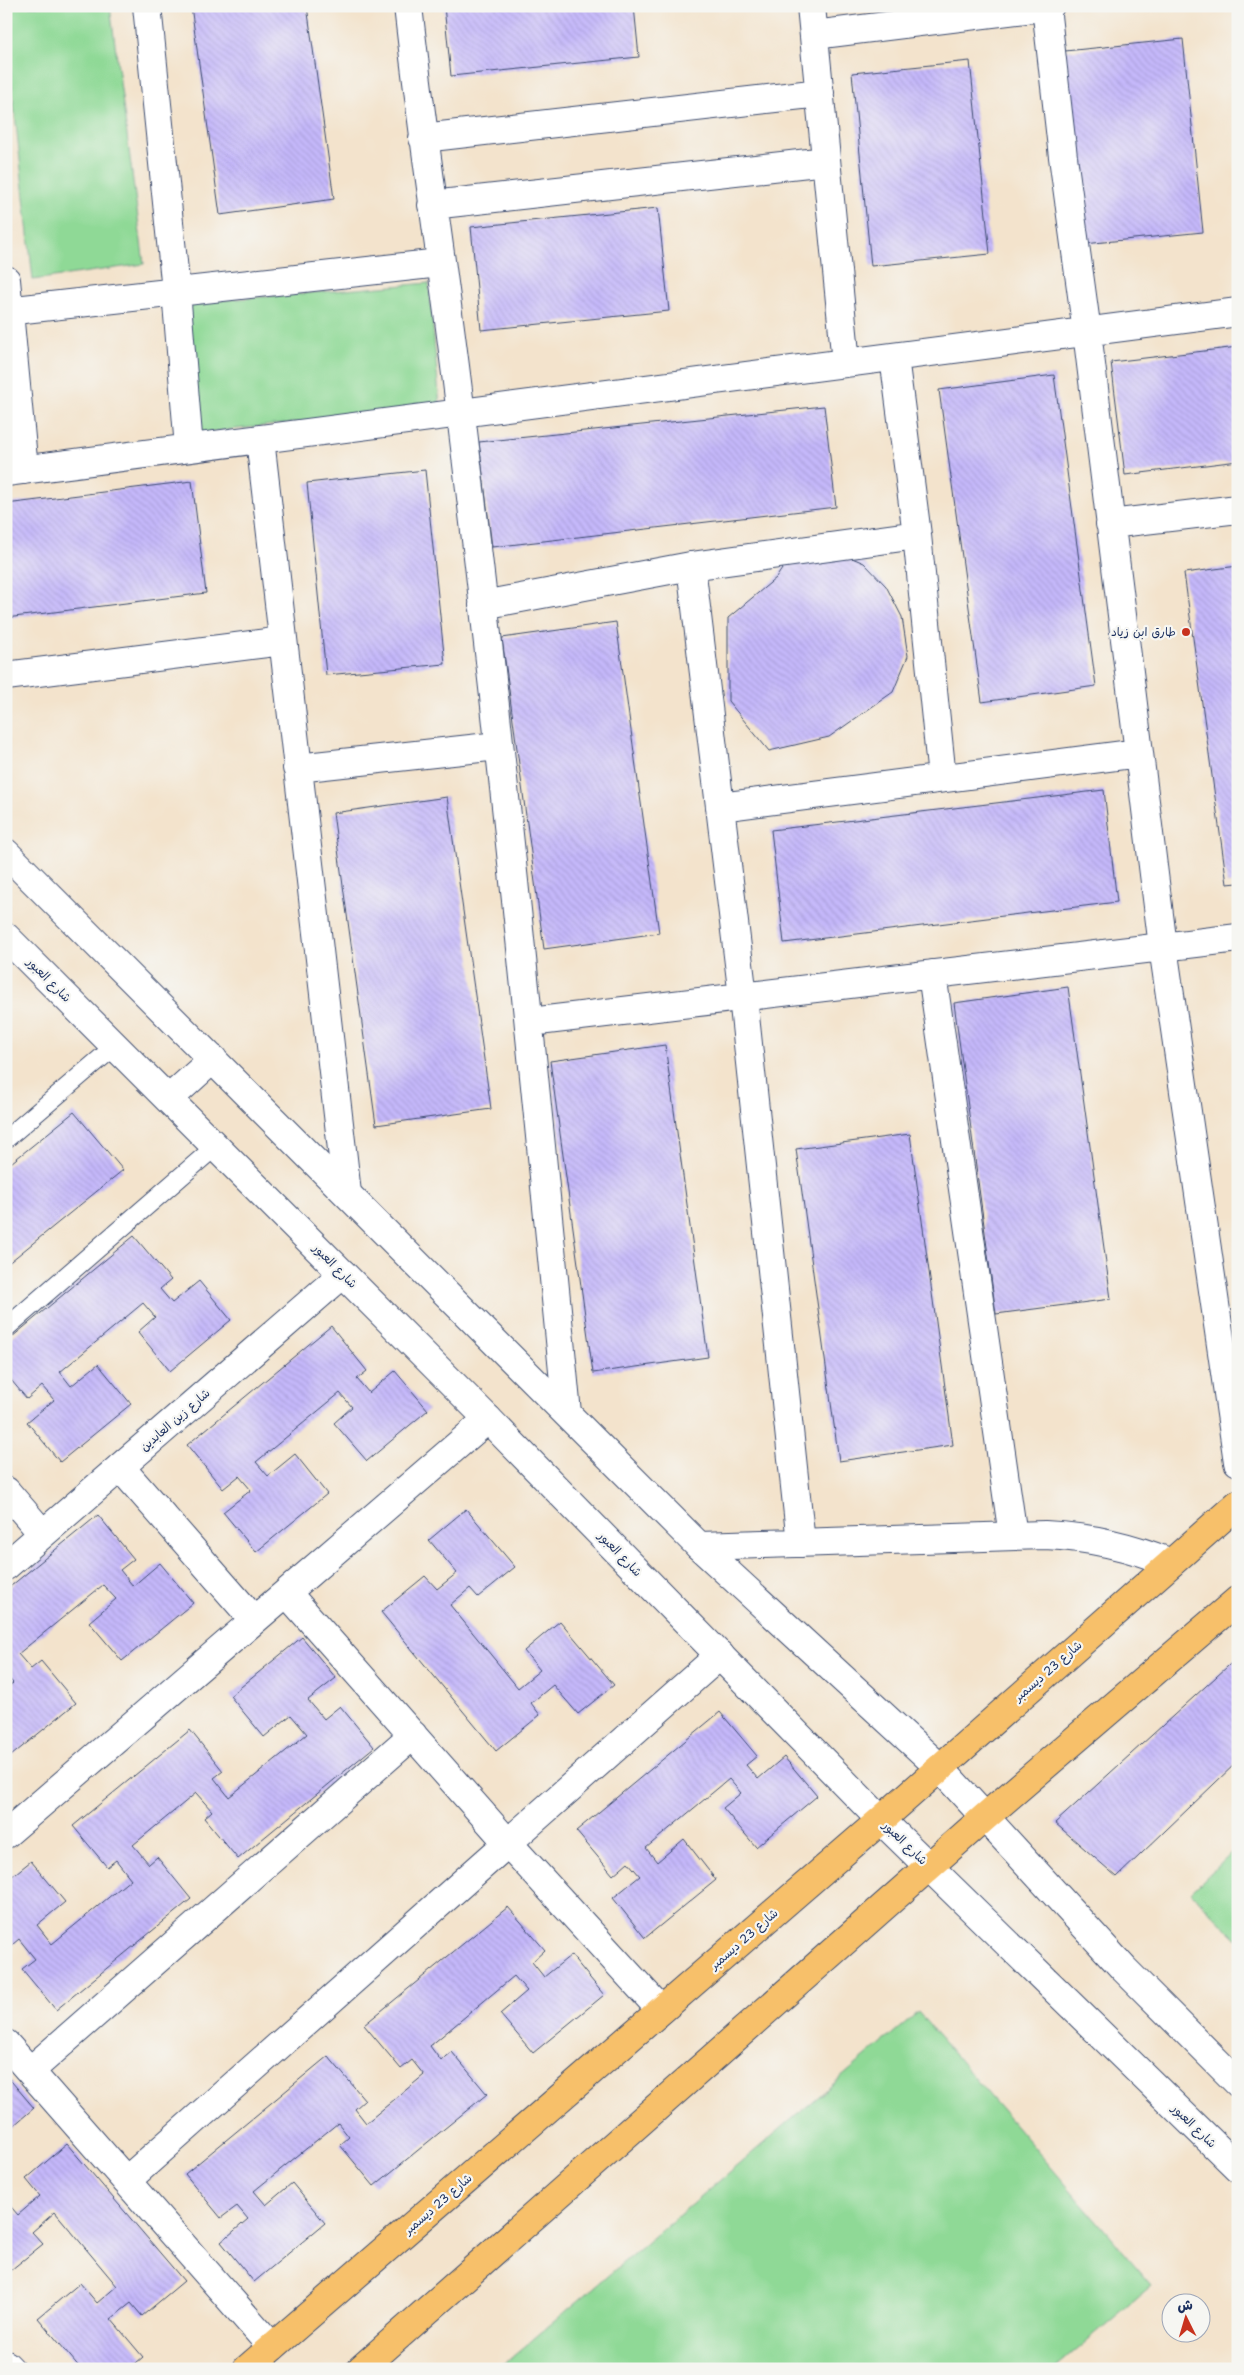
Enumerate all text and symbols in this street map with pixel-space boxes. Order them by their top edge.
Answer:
place label: طارق ابن زياد [1111,624,1176,640]
marker: طارق ابن زياد [1180,626,1192,638]
street label: شارع العبور [22,954,75,1006]
street label: شارع العبور [308,1240,361,1292]
street label: شارع زين العابدين [137,1385,214,1456]
street label: شارع العبور [593,1527,645,1581]
street label: شارع 23 ديسمبر [1010,1637,1086,1706]
street label: شارع العبور [878,1817,931,1869]
street label: شارع 23 ديسمبر [706,1905,782,1974]
street label: شارع العبور [1167,2100,1220,2152]
street label: شارع 23 ديسمبر [400,2170,476,2239]
north arrow [1162,2292,1212,2342]
text: ش [1176,2295,1193,2315]

